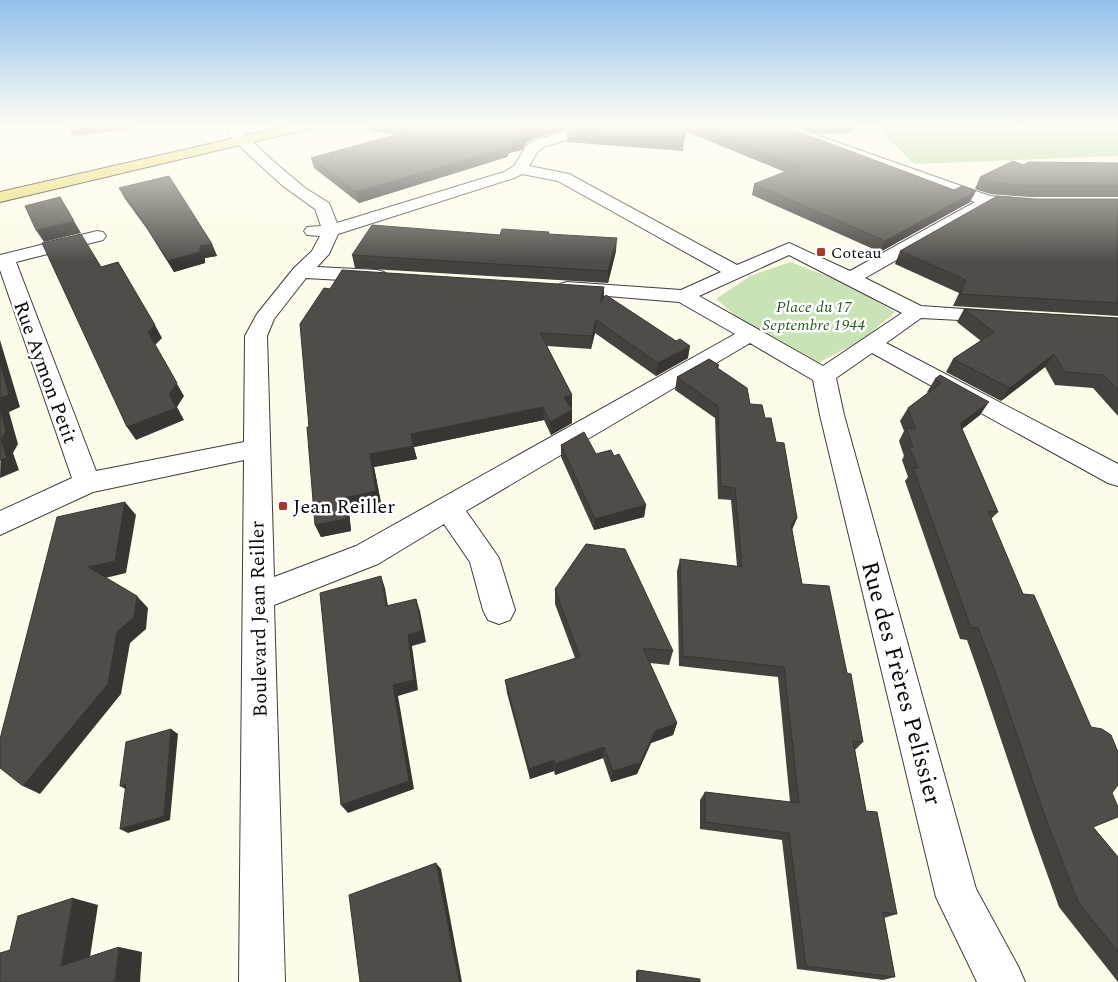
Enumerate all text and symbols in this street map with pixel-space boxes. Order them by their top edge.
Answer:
place label: Coteau [831,241,882,265]
marker: Coteau [815,246,827,258]
park label: Place du 17 Septembre 1944 [762,295,866,337]
street label: Rue Aymon Petit [5,297,85,448]
place label: Jean Reiller [293,492,395,522]
marker: Jean Reiller [277,500,289,512]
street label: Boulevard Jean Reiller [242,520,276,718]
street label: Rue des Frères Pelissier [851,557,951,809]

